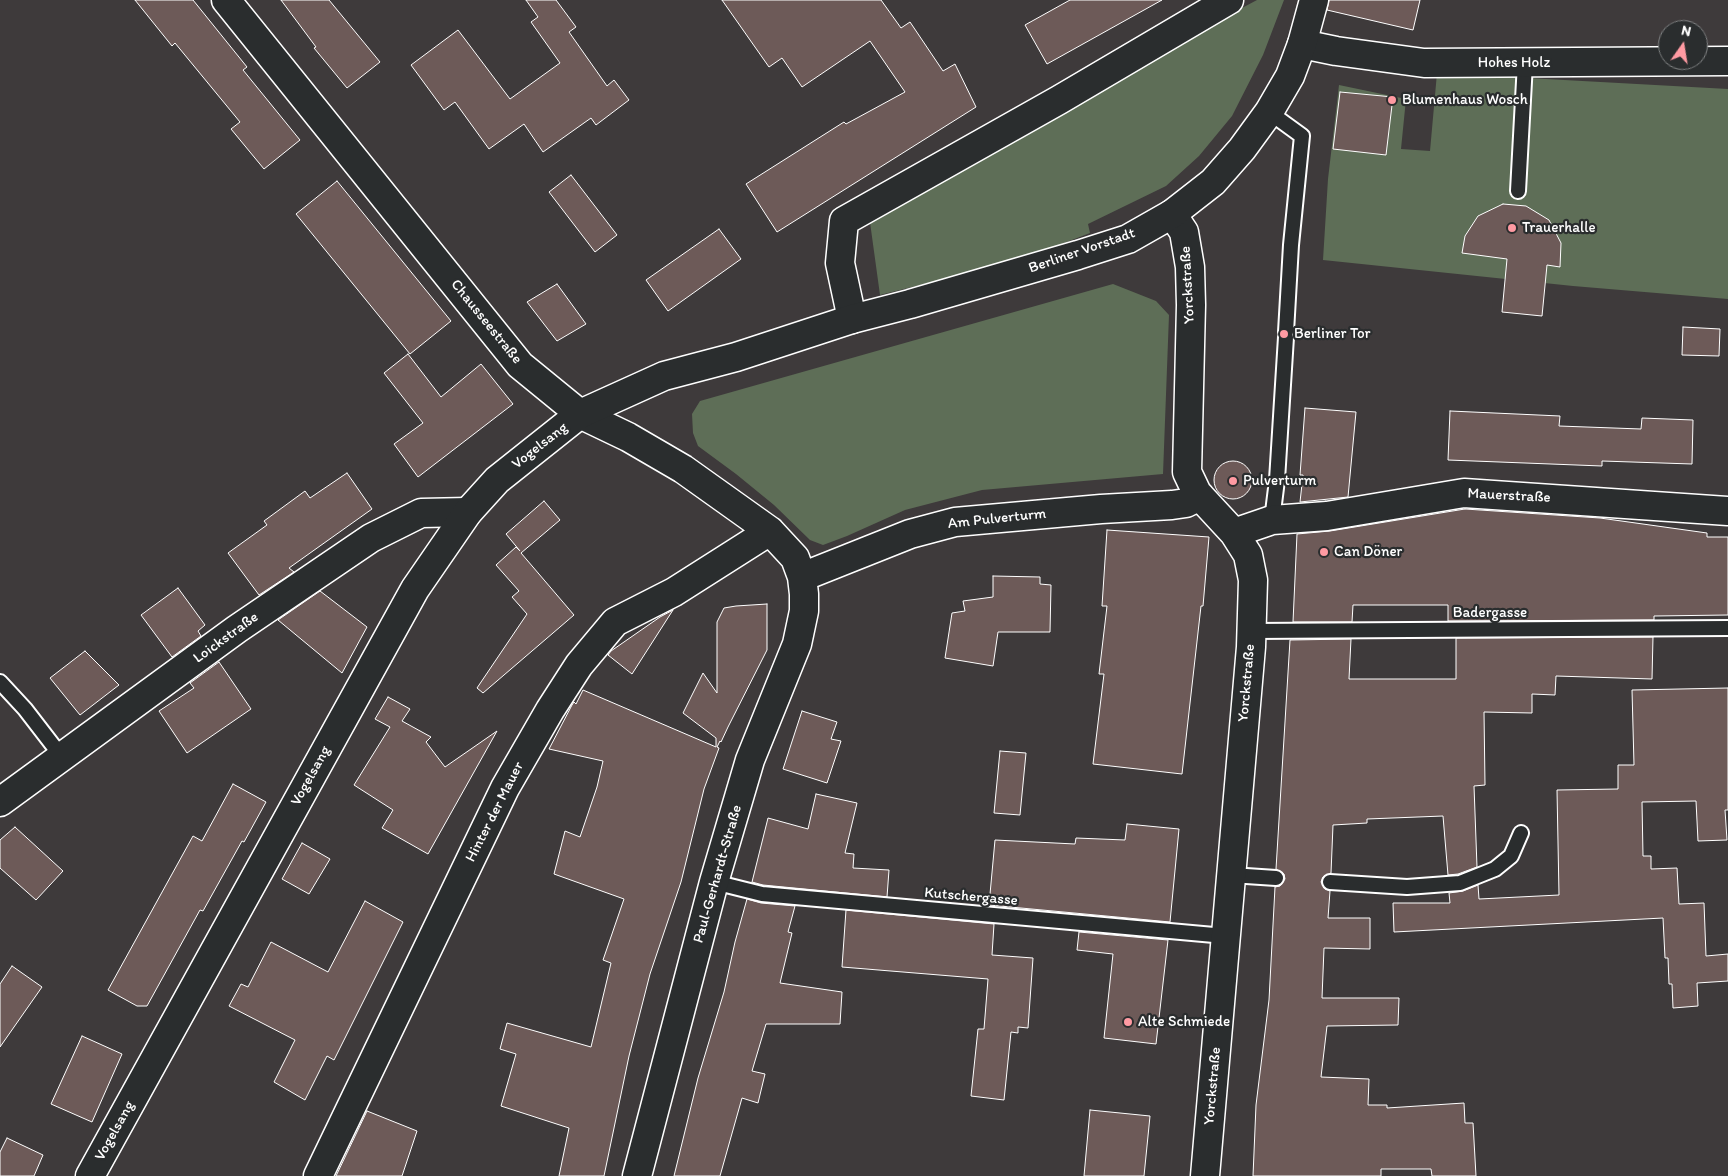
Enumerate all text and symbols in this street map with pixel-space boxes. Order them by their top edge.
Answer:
north arrow [1658,20,1708,70]
text: N [1680,22,1693,40]
street label: Hohes Holz [1478,54,1550,72]
place label: Blumenhaus Wosch [1402,91,1528,109]
marker: Blumenhaus Wosch [1386,94,1398,106]
place label: Trauerhalle [1522,219,1596,237]
marker: Trauerhalle [1506,222,1518,234]
street label: Berliner Vorstadt [1026,224,1138,278]
street label: Yorckstraße [1177,246,1199,324]
street label: Chausseestraße [446,276,526,368]
place label: Berliner Tor [1294,325,1371,343]
marker: Berliner Tor [1278,328,1290,340]
street label: Vogelsang [509,419,571,473]
place label: Pulverturm [1243,472,1316,490]
marker: Pulverturm [1227,475,1239,487]
street label: Mauerstraße [1467,485,1551,507]
street label: Am Pulverturm [947,505,1047,533]
place label: Can Döner [1334,543,1402,561]
marker: Can Döner [1318,546,1330,558]
street label: Badergasse [1453,604,1527,622]
street label: Loickstraße [190,608,262,668]
street label: Yorckstraße [1235,643,1259,723]
street label: Vogelsang [287,743,335,809]
street label: Hinter der Mauer [462,759,528,865]
street label: Paul-Gerhardt-Straße [690,803,746,945]
street label: Kutschergasse [923,884,1019,910]
place label: Alte Schmiede [1138,1013,1230,1031]
marker: Alte Schmiede [1122,1016,1134,1028]
street label: Yorckstraße [1201,1046,1225,1126]
street label: Vogelsang [91,1098,139,1164]

